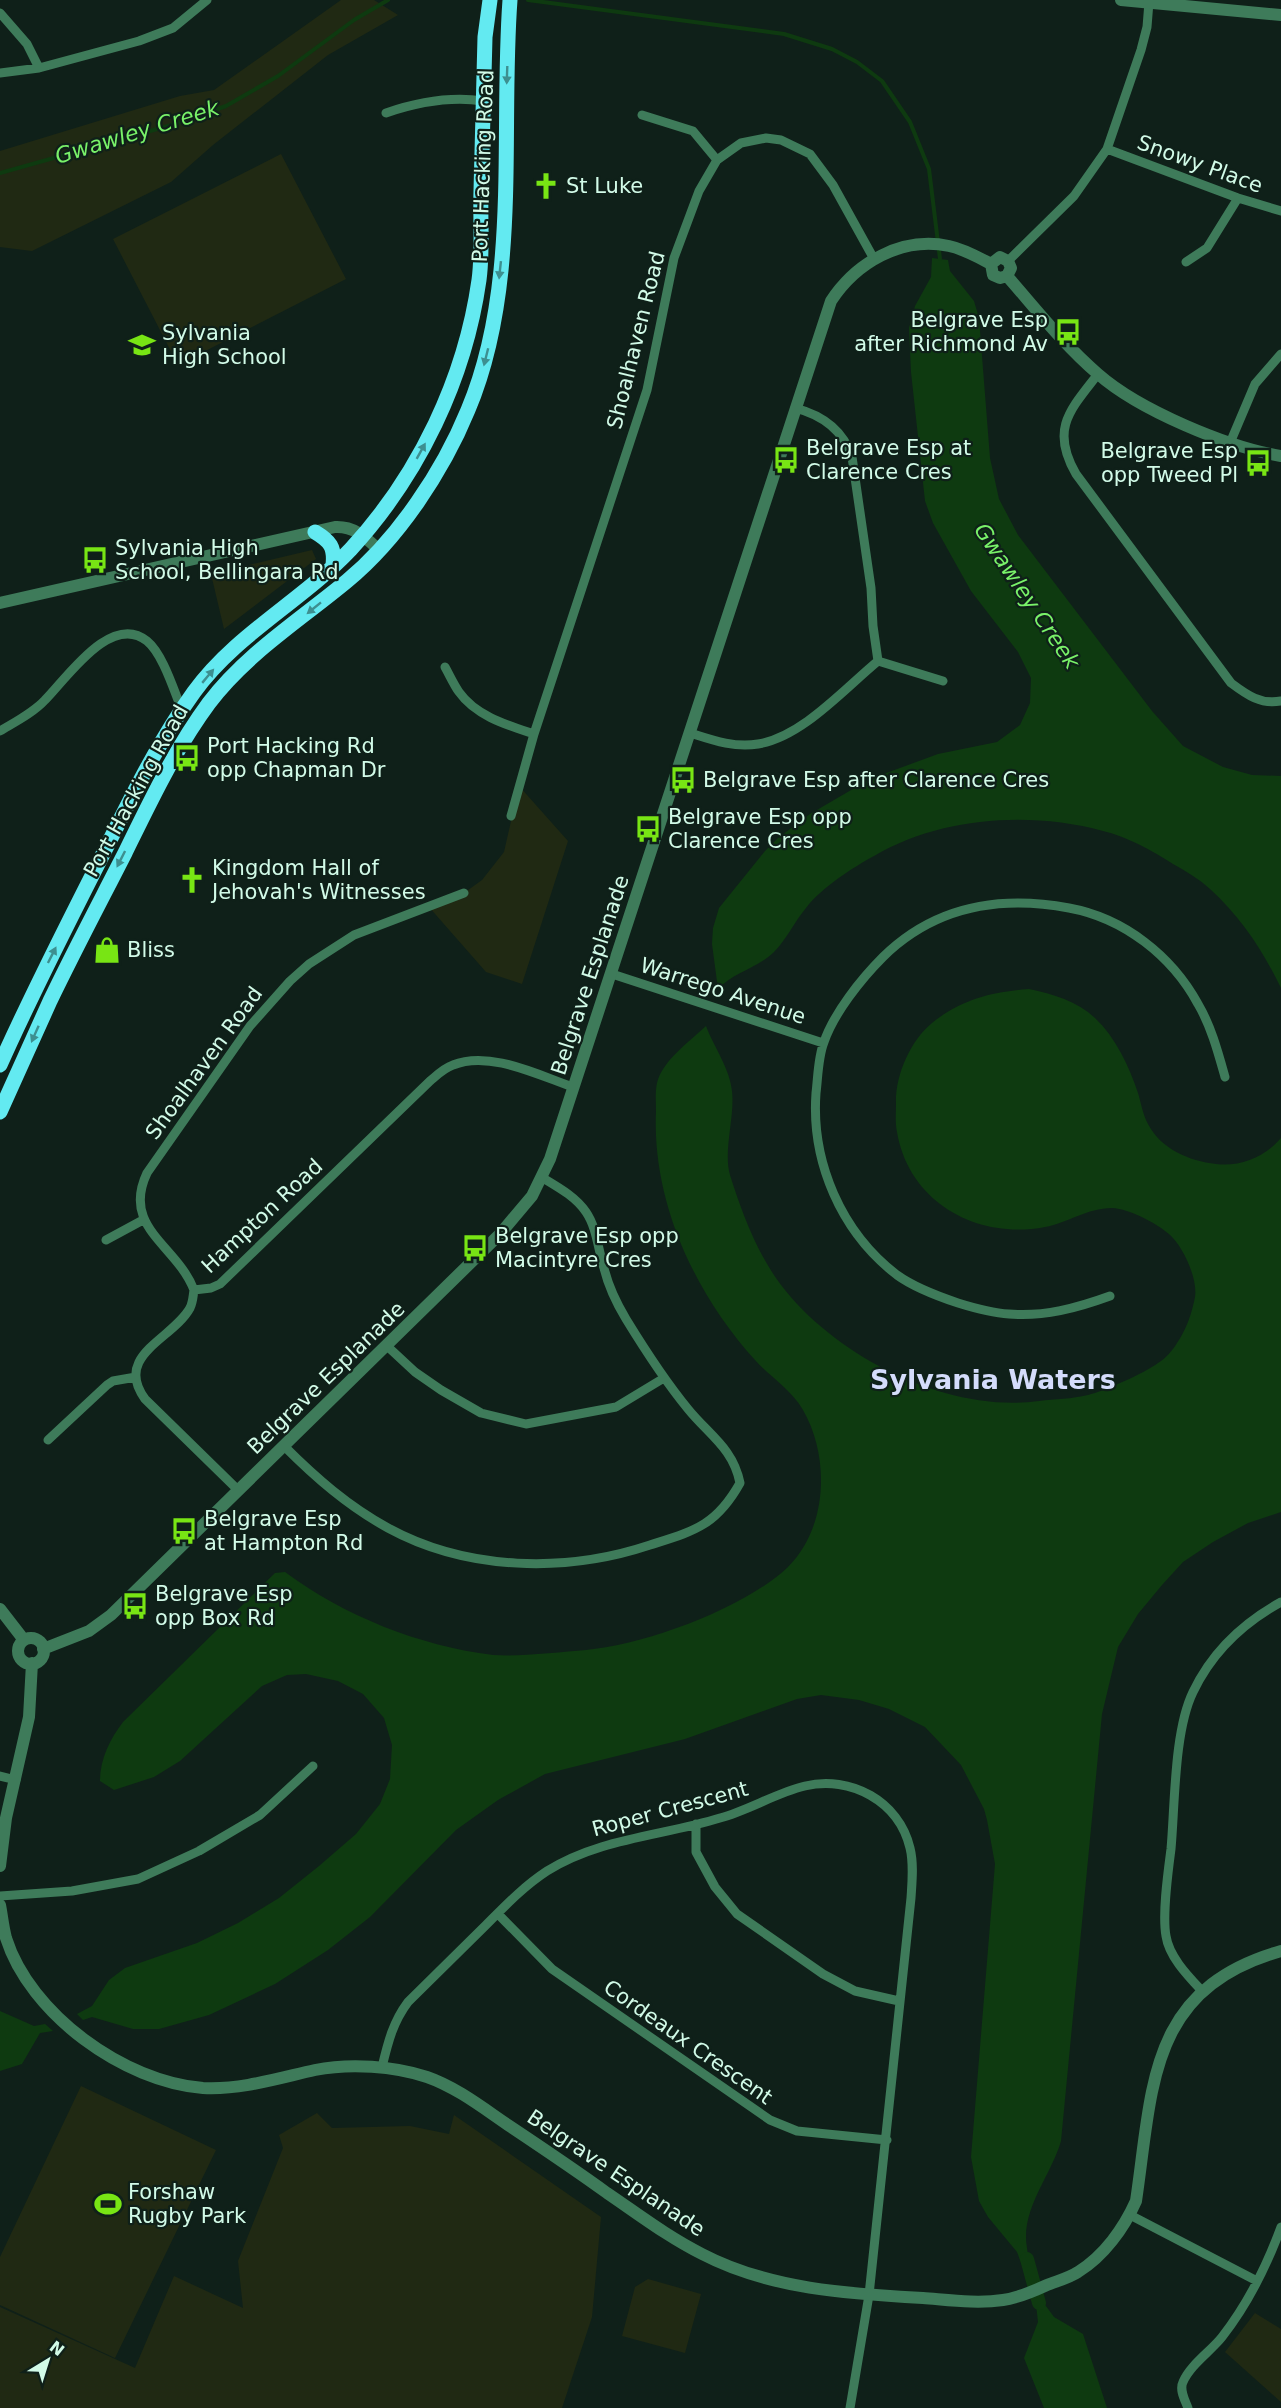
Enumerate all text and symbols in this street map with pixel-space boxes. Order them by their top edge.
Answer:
one-way arrow [502,65,511,84]
street label: Port Hacking Road [468,69,498,263]
water label: Gwawley Creek [52,95,223,169]
street label: Snowy Place [1134,130,1266,198]
church icon: St Luke [531,171,561,201]
place label: St Luke [566,174,643,198]
street label: Shoalhaven Road [602,249,670,431]
one-way arrow [495,260,505,279]
place label: Belgrave Esp after Richmond Av [854,308,1048,356]
bus stop icon: Belgrave Esp after Richmond Av [1053,317,1083,347]
place label: Sylvania High School [162,321,287,369]
school or university icon: Sylvania High School [127,330,157,360]
one-way arrow [480,348,490,366]
place label: Belgrave Esp at Clarence Cres [806,436,971,484]
place label: Belgrave Esp opp Tweed Pl [1100,439,1238,487]
one-way arrow [416,443,427,459]
bus stop icon: Belgrave Esp at Clarence Cres [771,445,801,475]
bus stop icon: Belgrave Esp opp Tweed Pl [1243,448,1273,478]
water label: Gwawley Creek [969,518,1086,675]
place label: Sylvania High School, Bellingara Rd [115,536,339,584]
bus stop icon: Sylvania High School, Bellingara Rd [80,545,110,575]
one-way arrow [306,602,322,615]
one-way arrow [201,668,214,684]
street label: Port Hacking Road [79,701,193,881]
place label: Port Hacking Rd opp Chapman Dr [207,734,386,782]
bus stop icon: Port Hacking Rd opp Chapman Dr [172,743,202,773]
bus stop icon: Belgrave Esp after Clarence Cres [668,765,698,795]
place label: Belgrave Esp after Clarence Cres [703,768,1049,792]
place label: Belgrave Esp opp Clarence Cres [668,805,852,853]
bus stop icon: Belgrave Esp opp Clarence Cres [633,814,663,844]
one-way arrow [117,851,126,868]
place label: Kingdom Hall of Jehovah's Witnesses [210,856,426,904]
church icon: Kingdom Hall of Jehovah's Witnesses [177,865,207,895]
street label: Belgrave Esplanade [546,872,634,1078]
shop icon: Bliss [92,935,122,965]
place label: Bliss [127,938,175,962]
one-way arrow [47,947,57,964]
street label: Warrego Avenue [637,953,809,1029]
street label: Shoalhaven Road [141,982,267,1144]
one-way arrow [30,1026,40,1044]
street label: Hampton Road [197,1154,327,1278]
place label: Belgrave Esp opp Macintyre Cres [495,1224,679,1272]
bus stop icon: Belgrave Esp opp Macintyre Cres [460,1233,490,1263]
street label: Belgrave Esplanade [243,1297,409,1459]
district label: Sylvania Waters [870,1364,1116,1395]
place label: Belgrave Esp at Hampton Rd [204,1507,363,1555]
bus stop icon: Belgrave Esp at Hampton Rd [169,1516,199,1546]
place label: Belgrave Esp opp Box Rd [155,1582,293,1630]
bus stop icon: Belgrave Esp opp Box Rd [120,1591,150,1621]
street label: Roper Crescent [589,1777,751,1841]
street label: Cordeaux Crescent [599,1975,777,2109]
street label: Belgrave Esplanade [523,2105,709,2241]
place label: Forshaw Rugby Park [128,2180,247,2228]
sports icon: Forshaw Rugby Park [93,2189,123,2219]
north arrow [18,2330,78,2390]
text: N [46,2337,68,2360]

